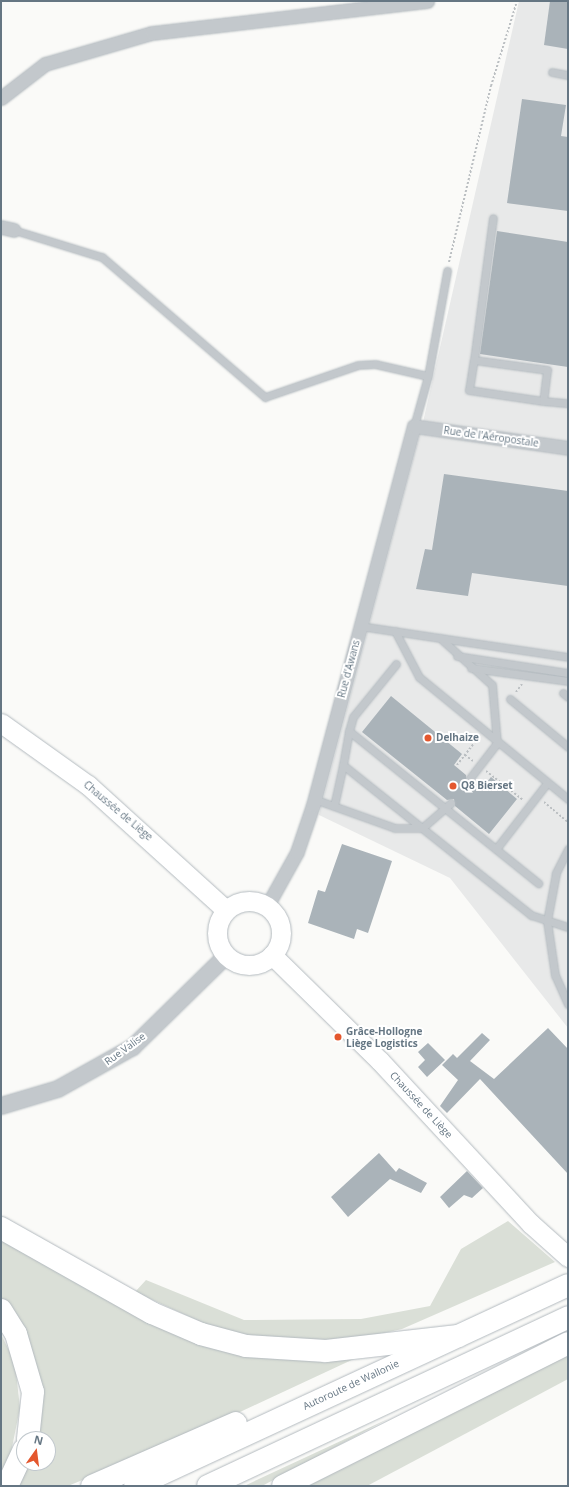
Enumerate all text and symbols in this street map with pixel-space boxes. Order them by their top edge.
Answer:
street label: Rue de l'Aéropostale [443,424,539,450]
street label: Rue d'Awans [336,639,362,699]
place label: Delhaize [436,732,479,744]
marker: Delhaize [423,733,433,743]
street label: Chaussée de Liège [81,779,155,843]
place label: Q8 Bierset [461,780,513,792]
marker: Q8 Bierset [448,781,458,791]
place label: Grâce-Hollogne Liège Logistics [346,1025,422,1048]
street label: Rue Valise [102,1030,148,1068]
marker: Grâce-Hollogne Liège Logistics [333,1032,343,1042]
street label: Chaussée de Liège [387,1069,455,1141]
street label: Autoroute de Wallonie [301,1357,401,1413]
north arrow [16,1431,56,1471]
text: N [33,1431,45,1448]

